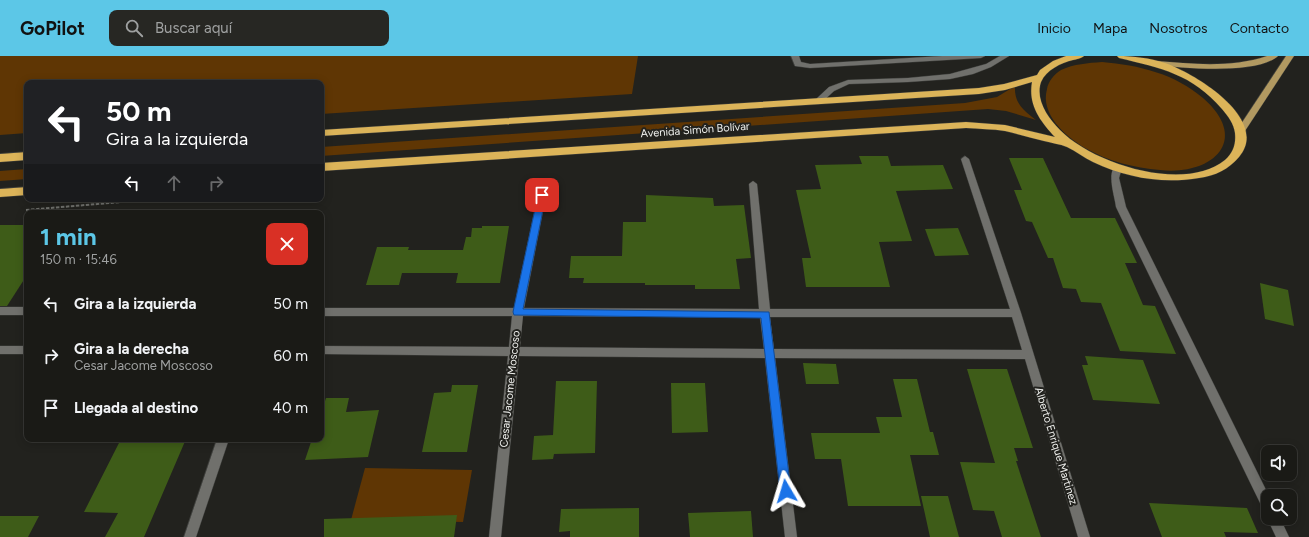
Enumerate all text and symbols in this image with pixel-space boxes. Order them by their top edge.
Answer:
search box [109,10,389,46]
text: GoPilot [20,17,85,40]
icon: search [123,17,145,39]
text: Buscar aquí [155,19,232,37]
text: Inicio [1037,20,1071,37]
text: Mapa [1093,20,1127,37]
text: Nosotros [1149,20,1208,37]
text: Contacto [1230,20,1289,37]
text: 50 m [106,94,172,128]
icon: left [40,96,92,148]
street label: Avenida Simón Bolívar [640,120,750,140]
text: Gira a la izquierda [106,128,248,150]
icon: left [121,172,143,194]
icon: ahead [163,172,185,194]
icon: right [205,172,227,194]
pin [525,178,559,212]
icon: arrive [531,184,553,206]
text: 1 min [40,222,97,251]
button: close [266,223,308,265]
text: 150 m · 15:46 [40,252,117,267]
icon: left [40,293,62,315]
text: Gira a la izquierda [74,295,196,313]
text: 50 m [273,295,308,313]
street label: Cesar Jacome Moscoso [497,330,523,448]
text: Gira a la derecha [74,340,189,358]
icon: right [40,345,62,367]
text: 60 m [273,347,308,365]
text: Cesar Jacome Moscoso [74,358,213,373]
street label: Alberto Enrique Martinez [1032,386,1080,506]
icon: arrive [40,397,62,419]
text: Llegada al destino [74,399,198,417]
text: 40 m [273,399,308,417]
map controls [1261,445,1297,525]
button: sound [1261,445,1297,481]
position arrow [765,470,807,512]
button: search [1261,489,1297,525]

